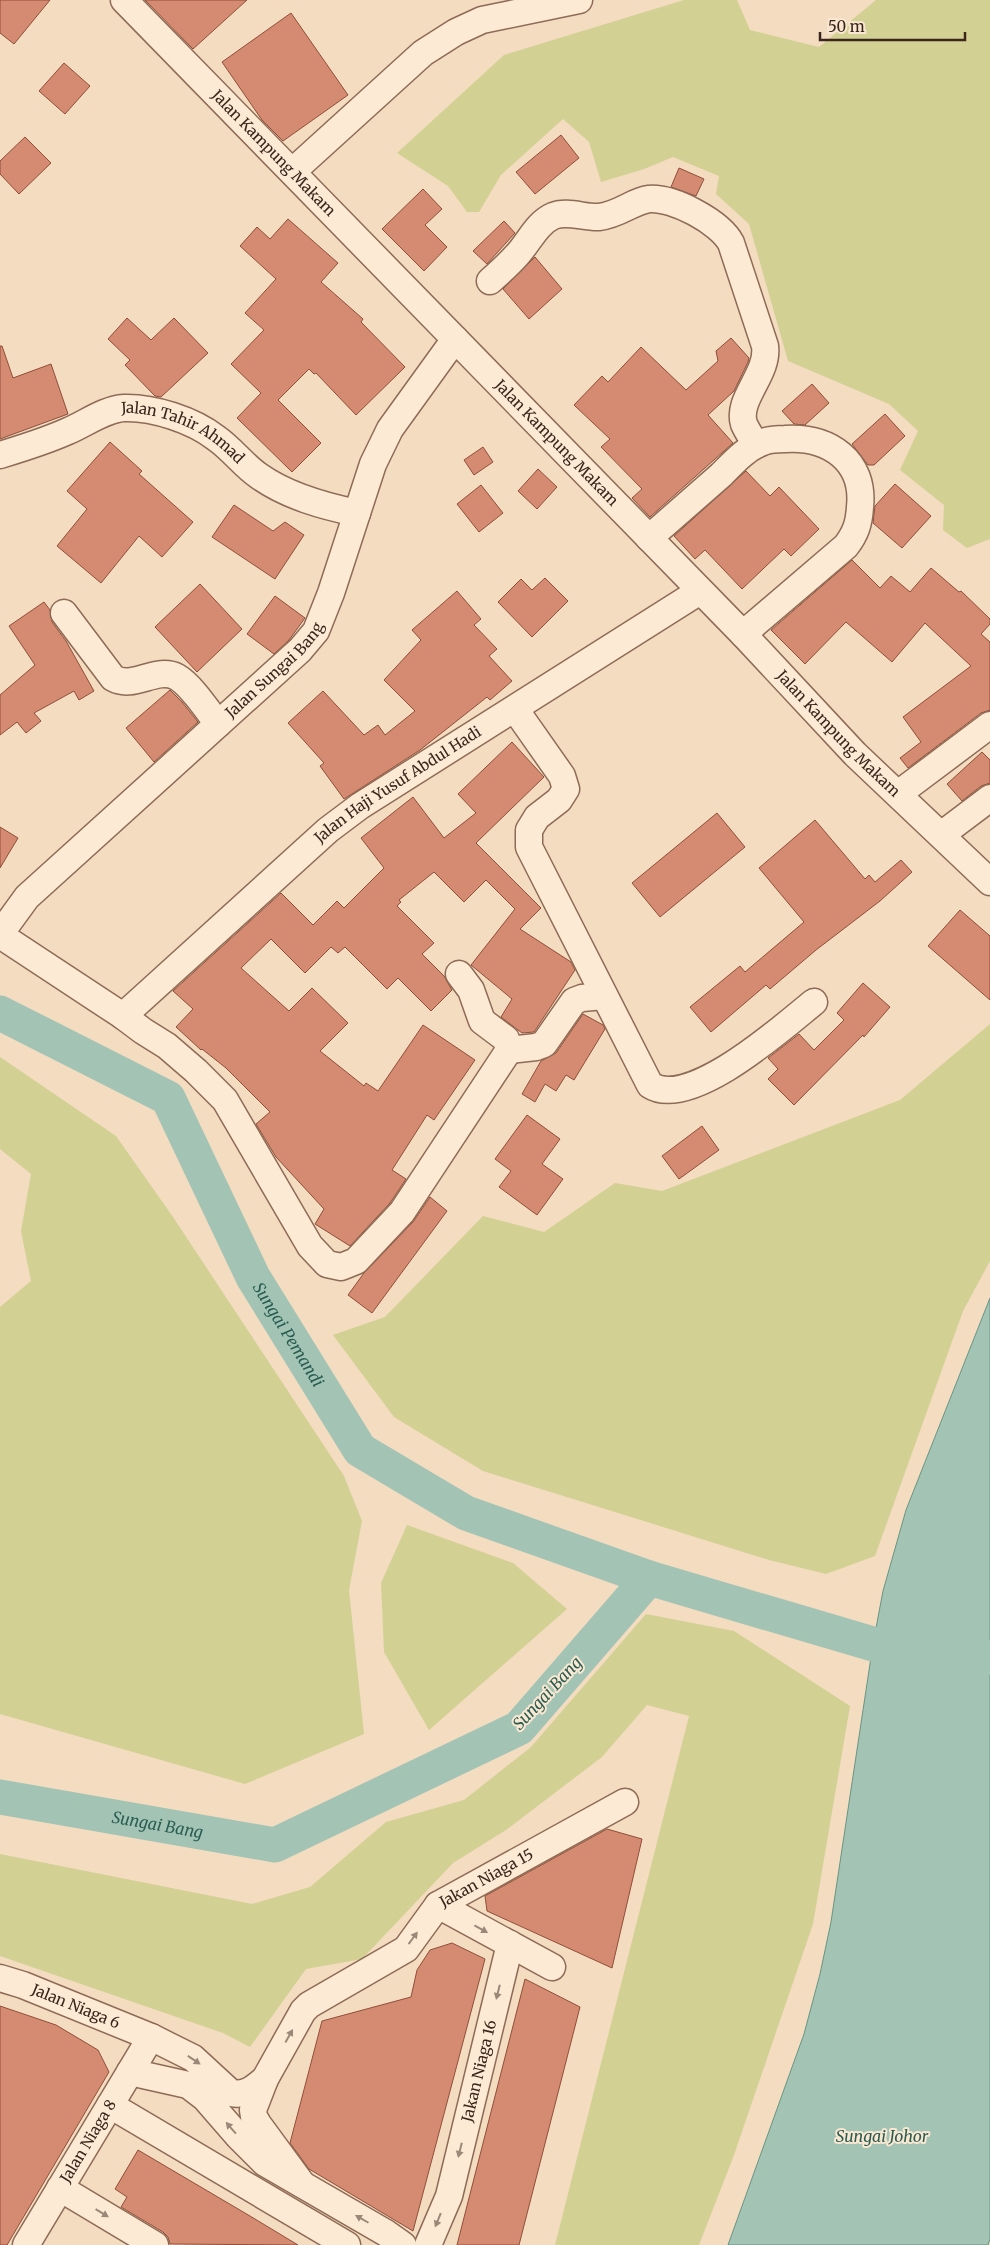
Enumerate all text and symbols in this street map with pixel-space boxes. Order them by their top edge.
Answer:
scale bar [820,10,965,42]
text: 50 m [828,17,865,36]
street label: Jalan Kampung Makam [207,85,340,220]
street label: Jalan Kampung Makam [490,375,623,510]
street label: Jalan Tahir Ahmad [120,398,248,467]
street label: Jalan Sungai Bang [221,620,327,723]
street label: Jalan Kampung Makam [772,665,904,801]
street label: Jalan Haji Yusuf Abdul Hadi [309,722,485,848]
water label: Sungai Pemandi [249,1279,328,1391]
water label: Sungai Bang [508,1653,586,1733]
water label: Sungai Bang [111,1807,205,1842]
street label: Jakan Niaga 15 [435,1844,537,1912]
one-way arrow [474,1924,487,1933]
one-way arrow [408,1932,419,1945]
street label: Jalan Niaga 6 [28,1979,123,2032]
one-way arrow [494,1984,502,1999]
street label: Jakan Niaga 16 [457,2018,500,2125]
one-way arrow [284,2029,293,2043]
one-way arrow [187,2055,200,2065]
street label: Jalan Niaga 8 [55,2096,120,2187]
one-way arrow [225,2123,237,2135]
water label: Sungai Johor [836,2126,929,2146]
one-way arrow [456,2142,464,2157]
one-way arrow [95,2209,108,2218]
one-way arrow [434,2213,442,2228]
one-way arrow [355,2214,368,2223]

